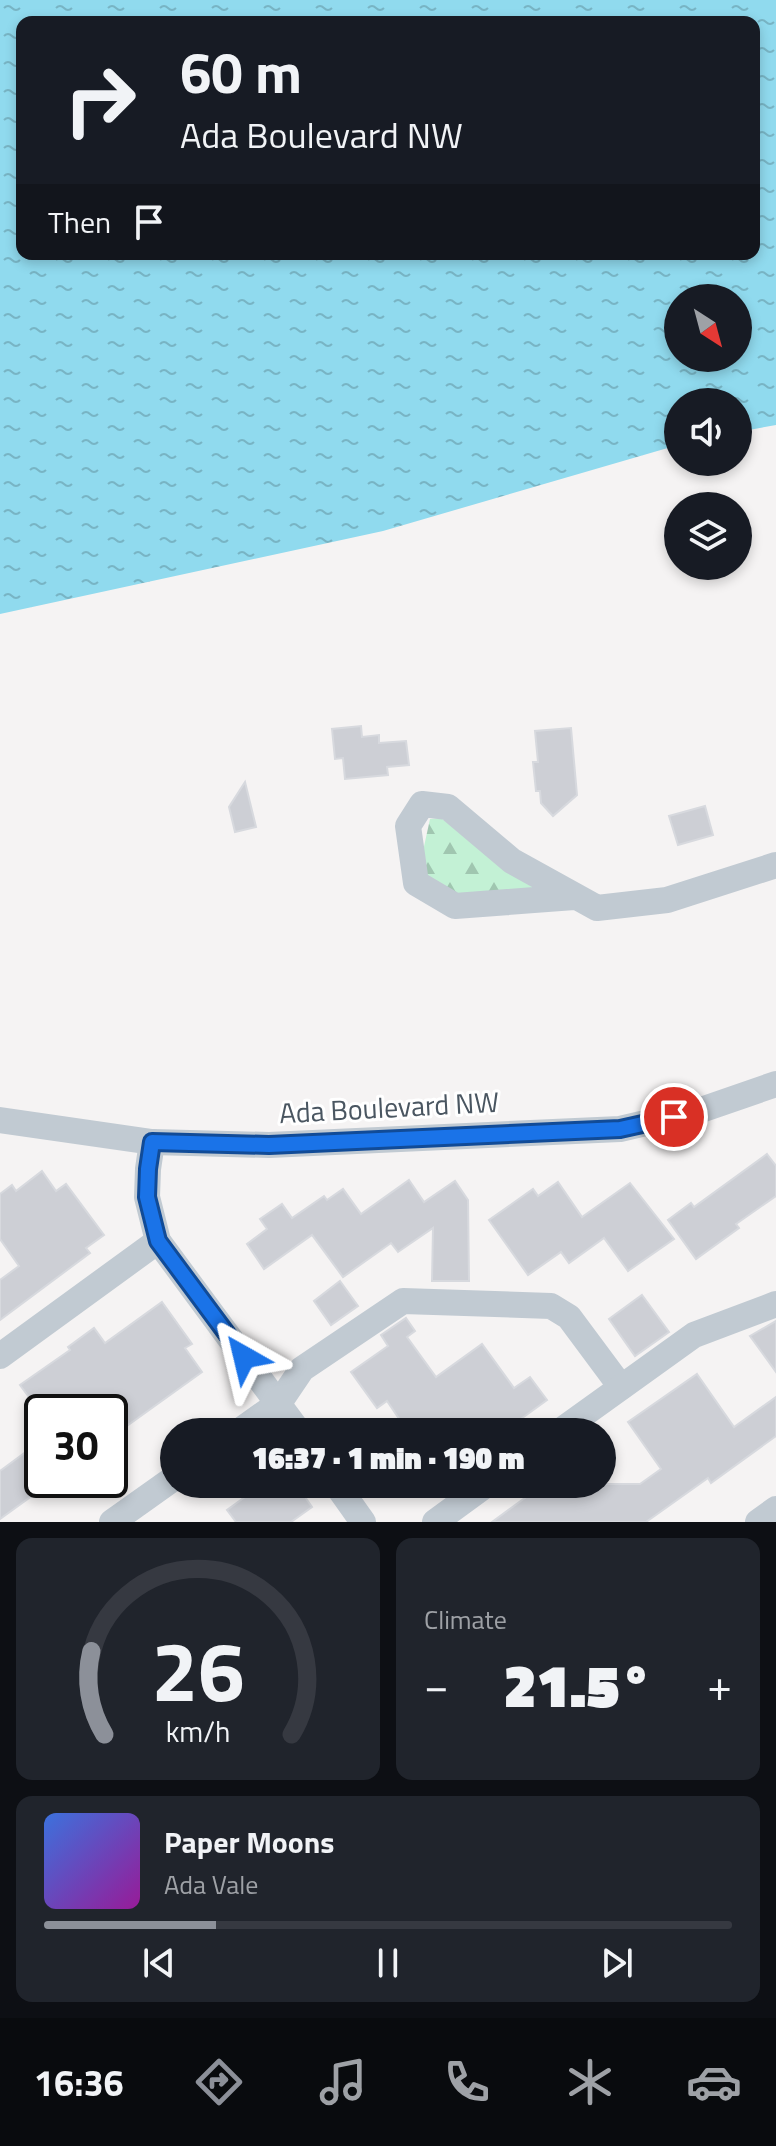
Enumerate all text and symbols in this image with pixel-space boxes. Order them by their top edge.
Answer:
text: 60 m [180,30,302,115]
icon: right [48,48,152,152]
text: Ada Boulevard NW [180,107,463,162]
text: Then [48,199,111,245]
icon: arrive [127,200,171,244]
north arrow [664,284,752,372]
map controls [664,284,752,580]
button: sound [664,388,752,476]
button: layers [664,492,752,580]
street label: Ada Boulevard NW [278,1080,500,1134]
pin [640,1083,708,1151]
icon: arrive [652,1095,696,1139]
position arrow [202,1315,286,1399]
speed limit sign: 30 [24,1394,128,1498]
text: 16:37 · 1 min · 190 m [252,1435,524,1481]
text: Climate [424,1600,507,1639]
text: 26 [151,1607,245,1733]
text: 21.5° [504,1639,652,1730]
text: − [424,1651,449,1718]
text: + [707,1651,732,1718]
text: km/h [166,1710,230,1753]
text: Paper Moons [164,1819,334,1865]
text: Ada Vale [164,1865,258,1904]
icon: previous [137,1941,181,1985]
icon: pause [366,1941,410,1985]
icon: next [595,1941,639,1985]
icon: directions [191,2054,247,2110]
icon: music [315,2054,371,2110]
icon: phone [439,2054,495,2110]
icon: climate [562,2054,618,2110]
icon: car [686,2054,742,2110]
text: 16:36 [34,2055,124,2110]

